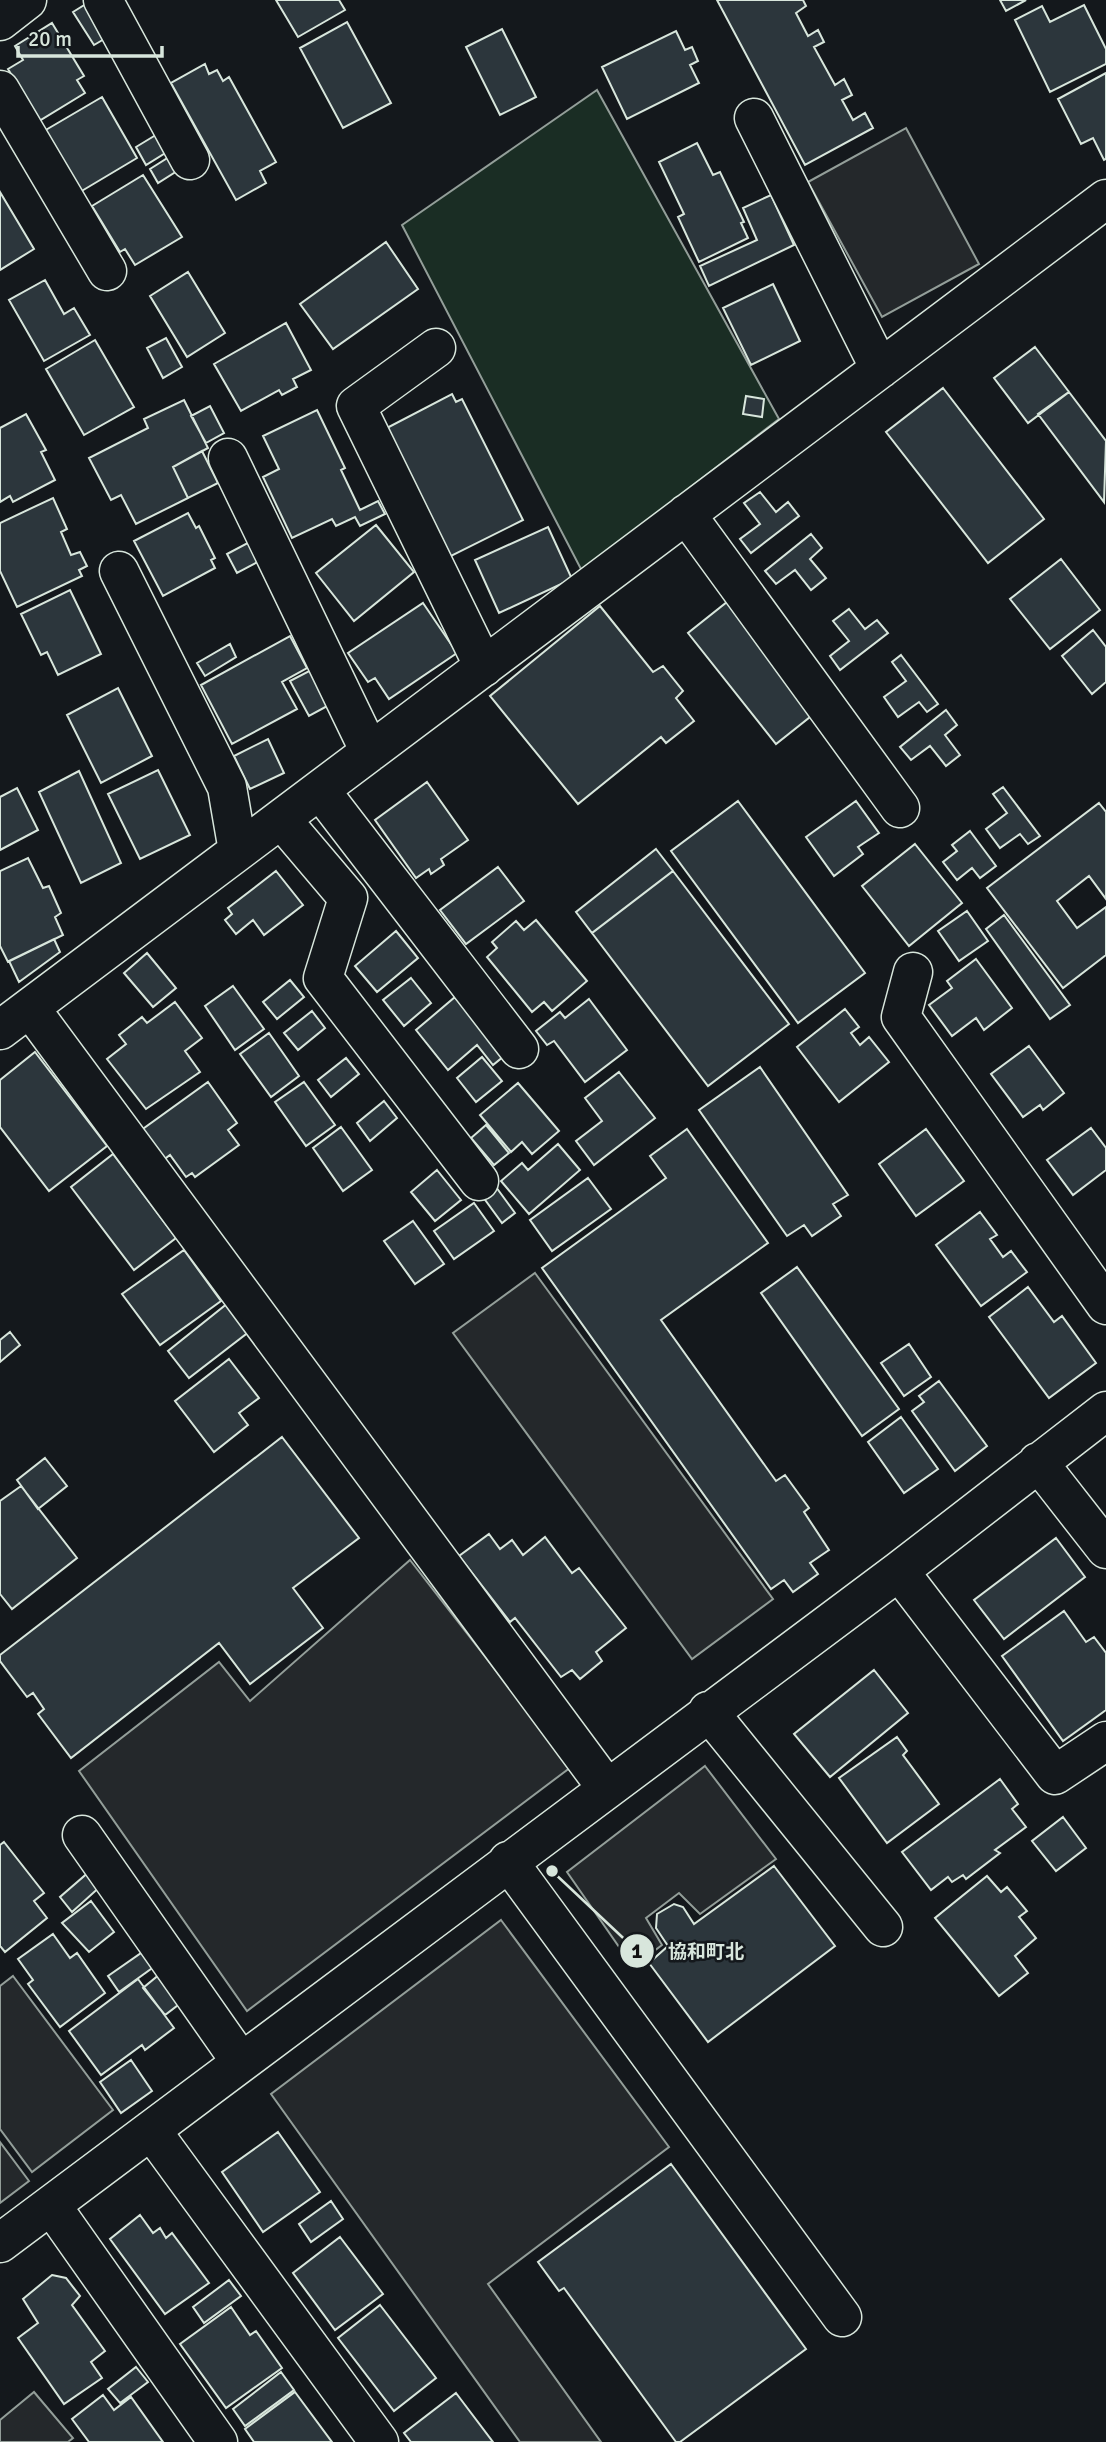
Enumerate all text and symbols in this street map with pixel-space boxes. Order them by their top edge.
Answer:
scale bar [18,14,161,58]
text: 20 m [28,26,72,52]
callout: 協和町北 [619,1931,758,1971]
text: 1 [631,1938,643,1964]
text: 協和町北 [668,1940,744,1964]

